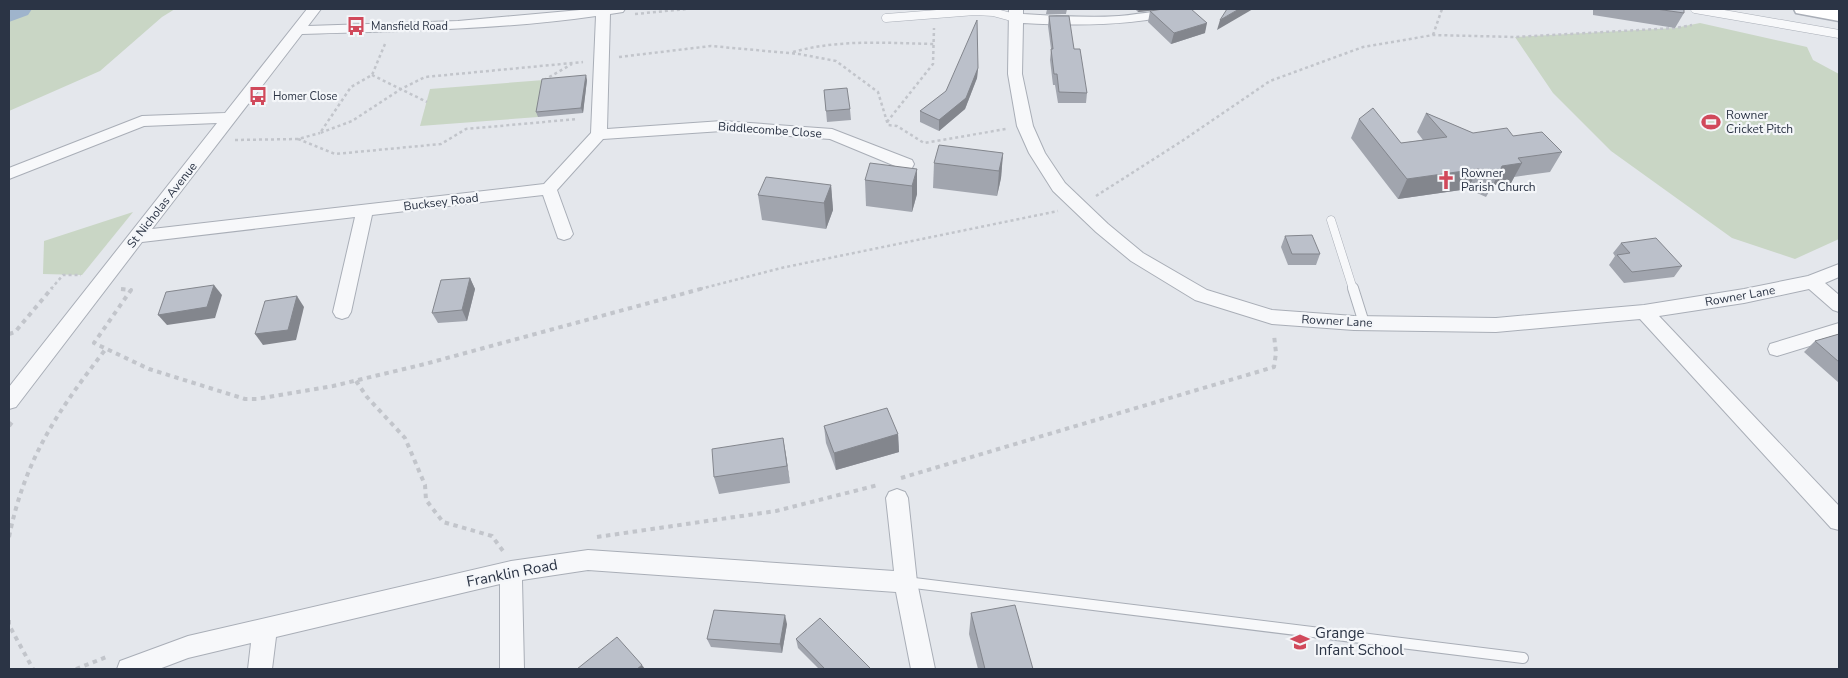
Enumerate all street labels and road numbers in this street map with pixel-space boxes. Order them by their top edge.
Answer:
street label: Biddlecombe Close [718,118,822,142]
street label: St Nicholas Avenue [123,159,201,251]
street label: Bucksey Road [403,189,479,215]
street label: Rowner Lane [1704,282,1776,310]
street label: Rowner Lane [1301,311,1373,331]
street label: Franklin Road [465,554,559,592]

